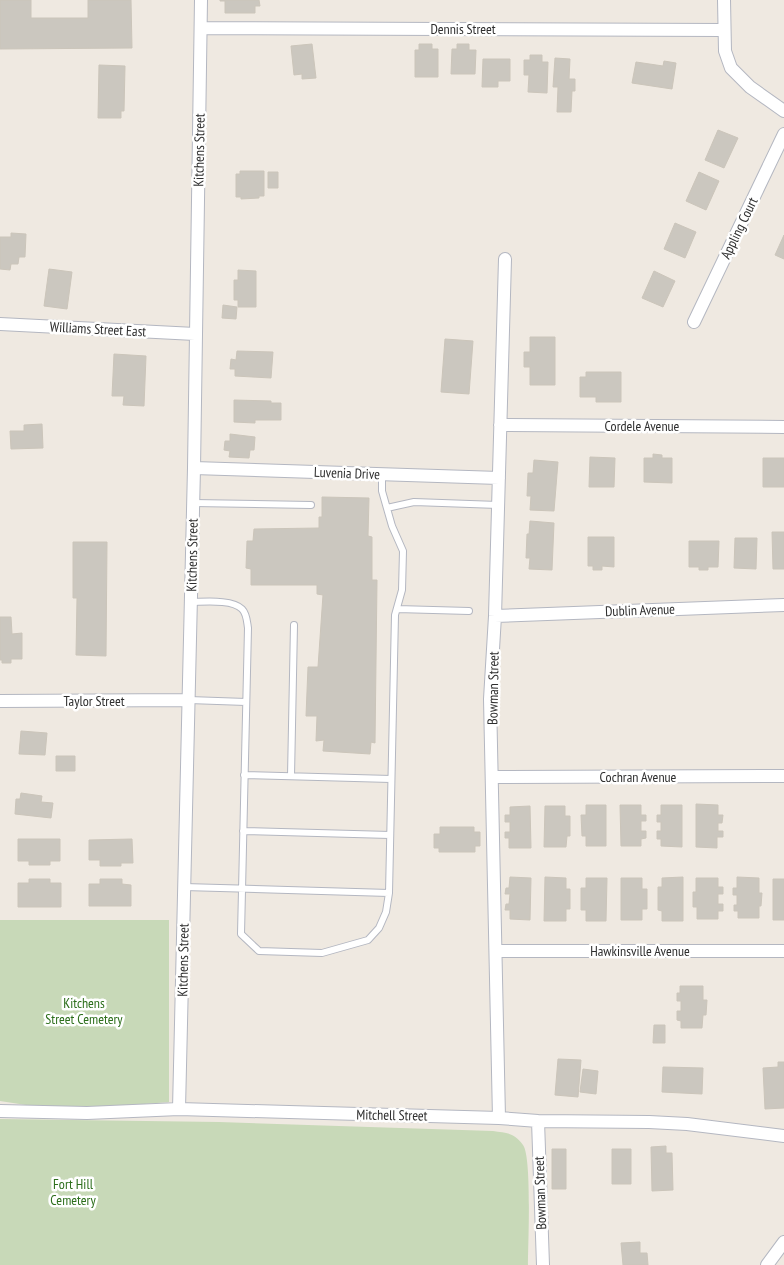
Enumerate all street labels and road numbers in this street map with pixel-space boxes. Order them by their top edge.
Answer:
street label: Dennis Street [430,20,496,38]
street label: Kitchens Street [189,113,209,187]
street label: Appling Court [716,194,762,262]
street label: Williams Street East [49,317,147,341]
street label: Cordele Avenue [605,417,680,435]
street label: Luvenia Drive [314,463,381,483]
street label: Kitchens Street [182,518,202,592]
street label: Dublin Avenue [605,600,675,620]
street label: Bowman Street [483,651,503,725]
street label: Taylor Street [63,692,125,710]
street label: Cochran Avenue [600,768,677,786]
street label: Kitchens Street [173,923,193,997]
street label: Hawkinsville Avenue [590,942,690,960]
street label: Mitchell Street [356,1105,428,1125]
street label: Bowman Street [530,1156,550,1230]

